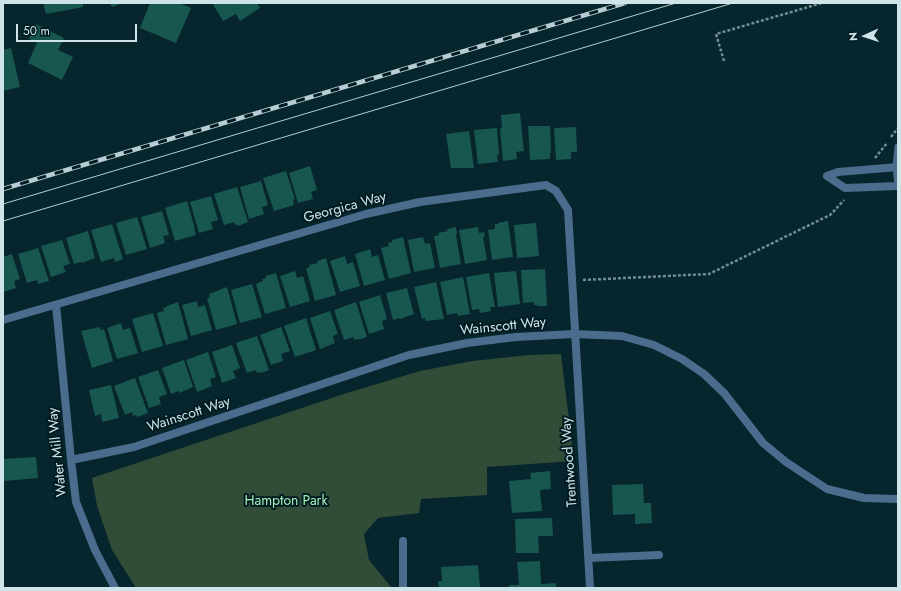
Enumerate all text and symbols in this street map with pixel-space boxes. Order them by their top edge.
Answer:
scale bar [18,16,139,42]
north arrow [845,16,885,56]
text: 50 m [23,22,50,40]
text: N [845,32,861,41]
street label: Georgica Way [302,189,388,227]
street label: Wainscott Way [459,314,547,340]
street label: Wainscott Way [145,394,233,436]
street label: Water Mill Way [45,407,71,497]
street label: Trentwood Way [558,417,582,507]
park label: Hampton Park [244,494,328,510]

